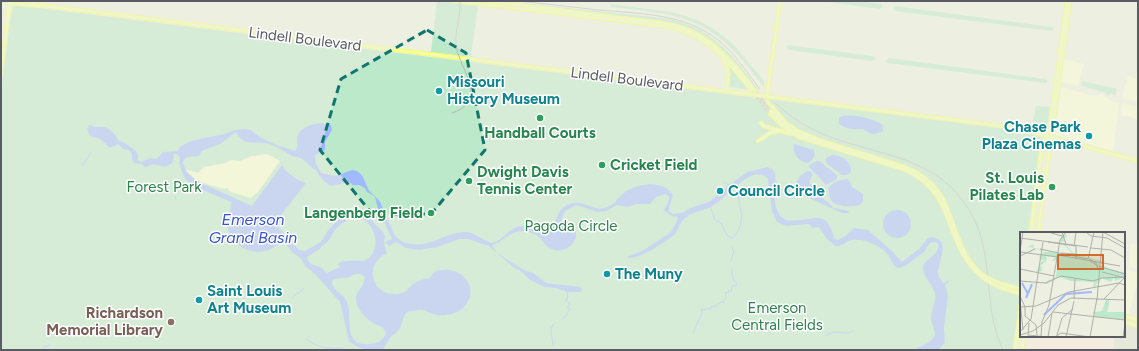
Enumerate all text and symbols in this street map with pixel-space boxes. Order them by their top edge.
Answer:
street label: Lindell Boulevard [248,23,362,55]
street label: Lindell Boulevard [570,63,684,95]
place label: Missouri History Museum [447,73,560,108]
marker: Missouri History Museum [434,86,444,96]
marker: Handball Courts [535,113,545,123]
place label: Chase Park Plaza Cinemas [982,118,1081,153]
place label: Handball Courts [484,124,596,142]
marker: Chase Park Plaza Cinemas [1084,131,1094,141]
place label: Cricket Field [610,156,698,174]
marker: Cricket Field [597,160,607,170]
place label: Dwight Davis Tennis Center [477,163,573,198]
place label: St. Louis Pilates Lab [970,169,1044,204]
marker: Dwight Davis Tennis Center [464,176,474,186]
park label: Forest Park [127,178,202,196]
place label: Council Circle [728,182,825,200]
marker: St. Louis Pilates Lab [1047,182,1057,192]
marker: Council Circle [715,186,725,196]
place label: Langenberg Field [304,204,423,222]
marker: Langenberg Field [426,208,436,218]
water label: Emerson Grand Basin [209,210,297,247]
park label: Pagoda Circle [525,217,617,235]
inset map [1020,232,1125,337]
place label: The Muny [615,265,683,283]
marker: The Muny [602,269,612,279]
place label: Saint Louis Art Museum [207,282,291,317]
marker: Saint Louis Art Museum [194,295,204,305]
park label: Emerson Central Fields [731,299,823,334]
place label: Richardson Memorial Library [46,304,163,339]
marker: Richardson Memorial Library [166,317,176,327]

